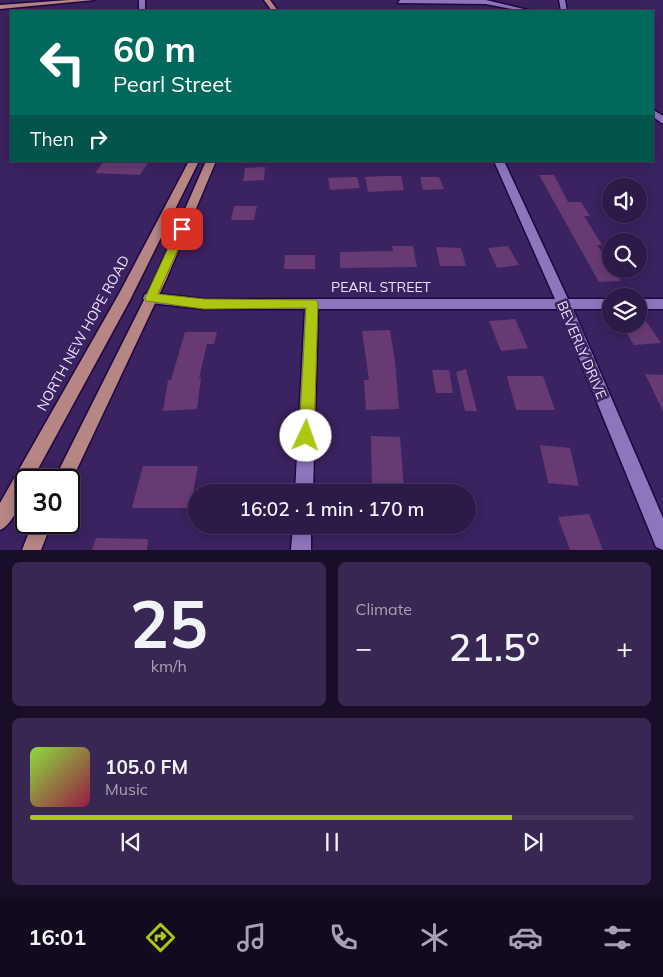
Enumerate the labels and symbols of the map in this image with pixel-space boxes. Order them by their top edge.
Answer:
pin [161,208,203,250]
street label: NORTH NEW HOPE ROAD [33,252,133,414]
street label: PEARL STREET [331,278,431,296]
street label: BEVERLY DRIVE [553,298,611,402]
position arrow [279,409,331,461]
speed limit sign: 30 [15,469,80,534]

